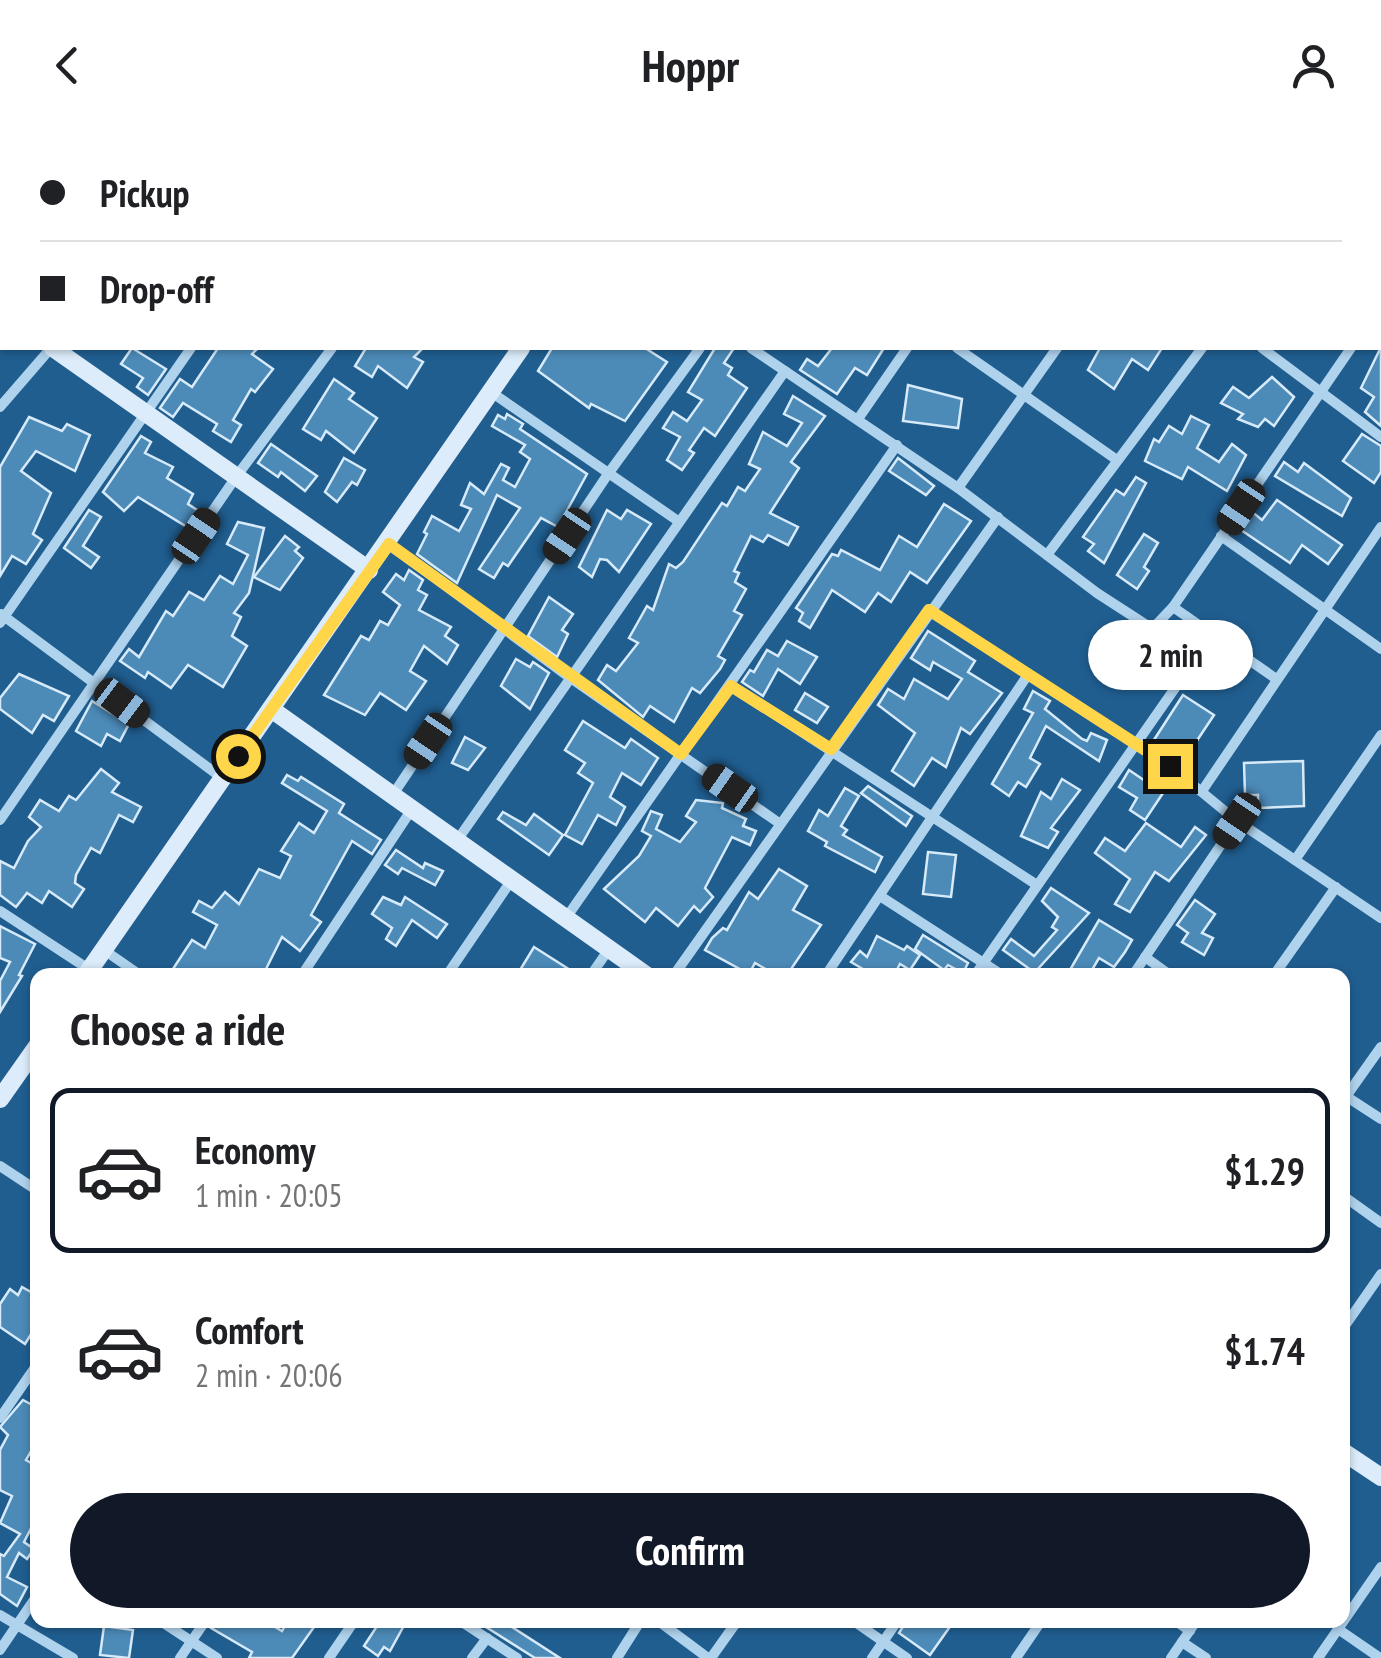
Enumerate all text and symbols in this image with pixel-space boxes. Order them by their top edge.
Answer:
text: Hoppr [642,36,739,94]
icon: back [40,38,95,93]
icon: person [1286,38,1341,93]
text: Pickup [100,168,190,217]
text: Drop-off [100,264,214,313]
car [1212,474,1270,540]
car [167,503,225,569]
car [538,503,596,569]
callout: 2 min [1088,621,1252,691]
text: 2 min [1138,634,1203,676]
car [89,673,155,733]
car [399,708,457,774]
route start [216,734,261,779]
route end [1148,744,1193,789]
car [697,759,763,817]
car [1208,788,1266,854]
text: Choose a ride [70,999,285,1057]
text: Economy [195,1125,315,1174]
icon: car [75,1126,165,1216]
text: $1.29 [1224,1146,1305,1195]
text: 1 min · 20:05 [195,1174,343,1216]
text: Comfort [195,1305,304,1354]
icon: car [75,1306,165,1396]
text: $1.74 [1224,1326,1305,1375]
text: 2 min · 20:06 [195,1354,343,1396]
button: Confirm [70,1493,1310,1608]

